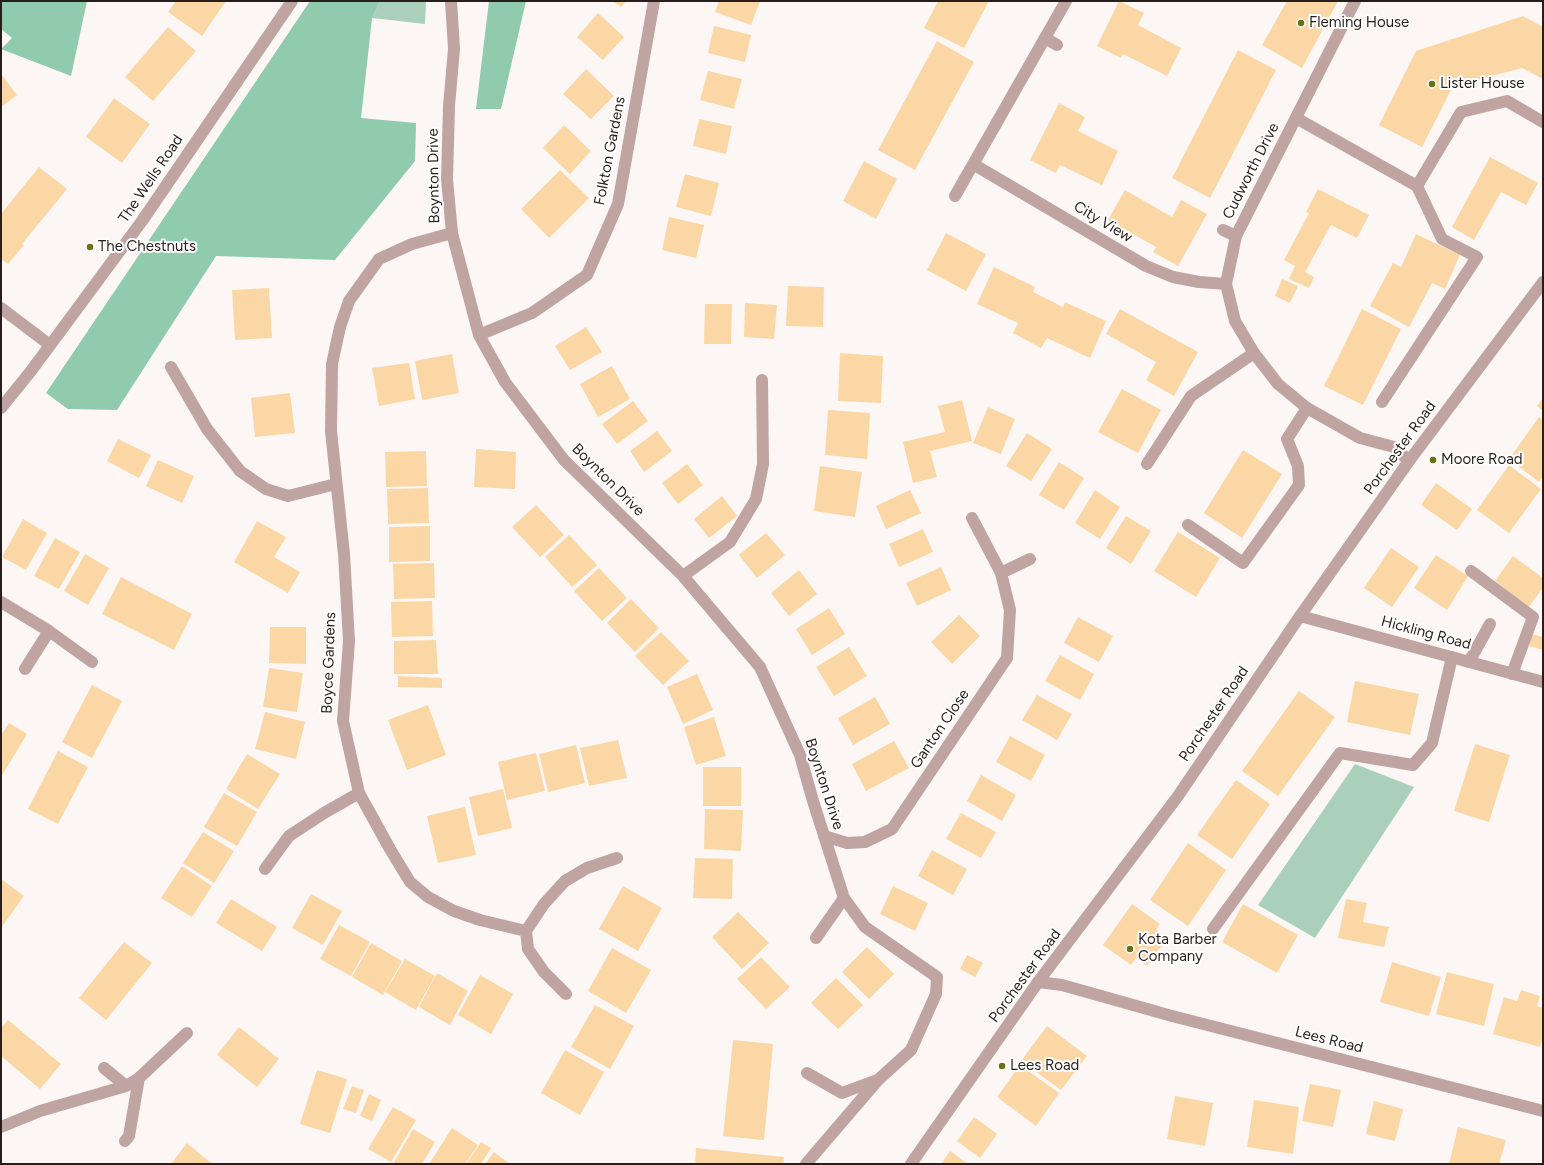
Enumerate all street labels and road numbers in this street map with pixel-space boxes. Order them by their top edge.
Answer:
street label: Folkton Gardens [591,95,629,207]
street label: Cudworth Drive [1219,120,1283,222]
street label: Boynton Drive [424,128,444,224]
street label: The Wells Road [115,132,187,226]
street label: City View [1070,197,1136,247]
street label: Porchester Road [1360,398,1440,498]
street label: Boynton Drive [568,440,648,520]
street label: Boyce Gardens [318,612,340,714]
street label: Hickling Road [1379,612,1473,654]
street label: Porchester Road [1175,663,1253,765]
street label: Ganton Close [907,686,973,772]
street label: Boynton Drive [801,736,847,832]
street label: Porchester Road [985,926,1065,1026]
street label: Lees Road [1293,1023,1365,1057]

